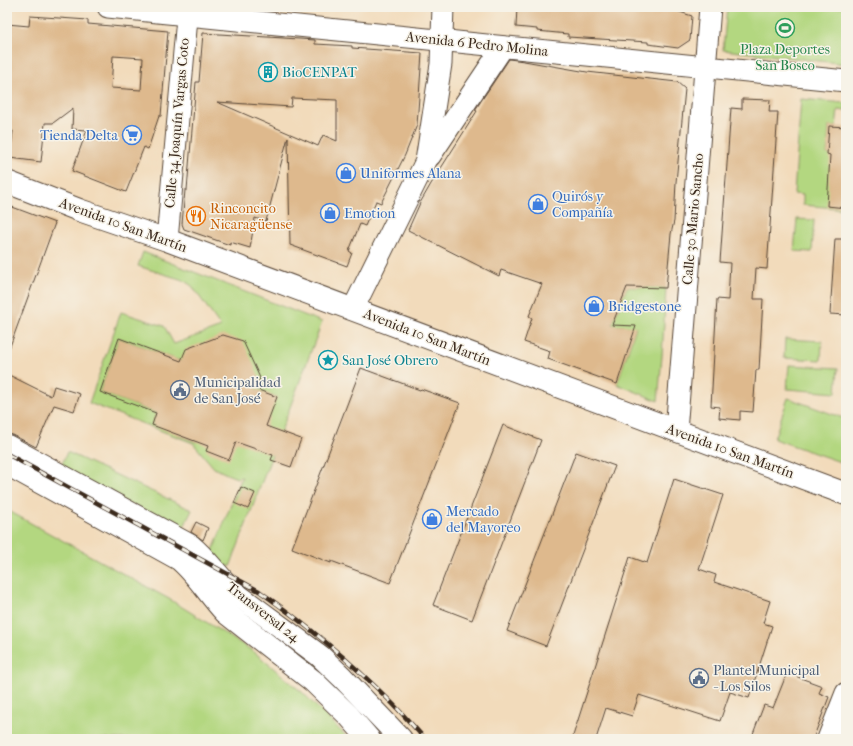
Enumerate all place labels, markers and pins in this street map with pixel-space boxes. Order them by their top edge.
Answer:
sports icon: Plaza Deportes San Bosco [774,17,796,39]
place label: Plaza Deportes San Bosco [740,41,830,74]
building icon: BioCENPAT [257,61,279,83]
place label: BioCENPAT [282,64,357,81]
supermarket icon: Tienda Delta [121,124,143,146]
place label: Tienda Delta [40,127,119,144]
shop icon: Uniformes Alana [335,162,357,184]
place label: Uniformes Alana [360,165,462,182]
place label: Quirós y Compañía [552,188,613,221]
shop icon: Quirós y Compañía [527,193,549,215]
place label: Rinconcito Nicaragüense [210,200,292,233]
shop icon: Emotion [319,202,341,224]
restaurant icon: Rinconcito Nicaragüense [185,205,207,227]
place label: Emotion [344,205,395,222]
shop icon: Bridgestone [583,295,605,317]
place label: Bridgestone [608,298,681,315]
place icon: San José Obrero [317,349,339,371]
place label: San José Obrero [342,352,438,369]
place label: Municipalidad de San José [194,374,281,407]
public building icon: Municipalidad de San José [169,379,191,401]
place label: Mercado del Mayoreo [446,503,521,536]
shop icon: Mercado del Mayoreo [421,508,443,530]
place label: Plantel Municipal - Los Silos [713,662,820,695]
public building icon: Plantel Municipal - Los Silos [688,667,710,689]

